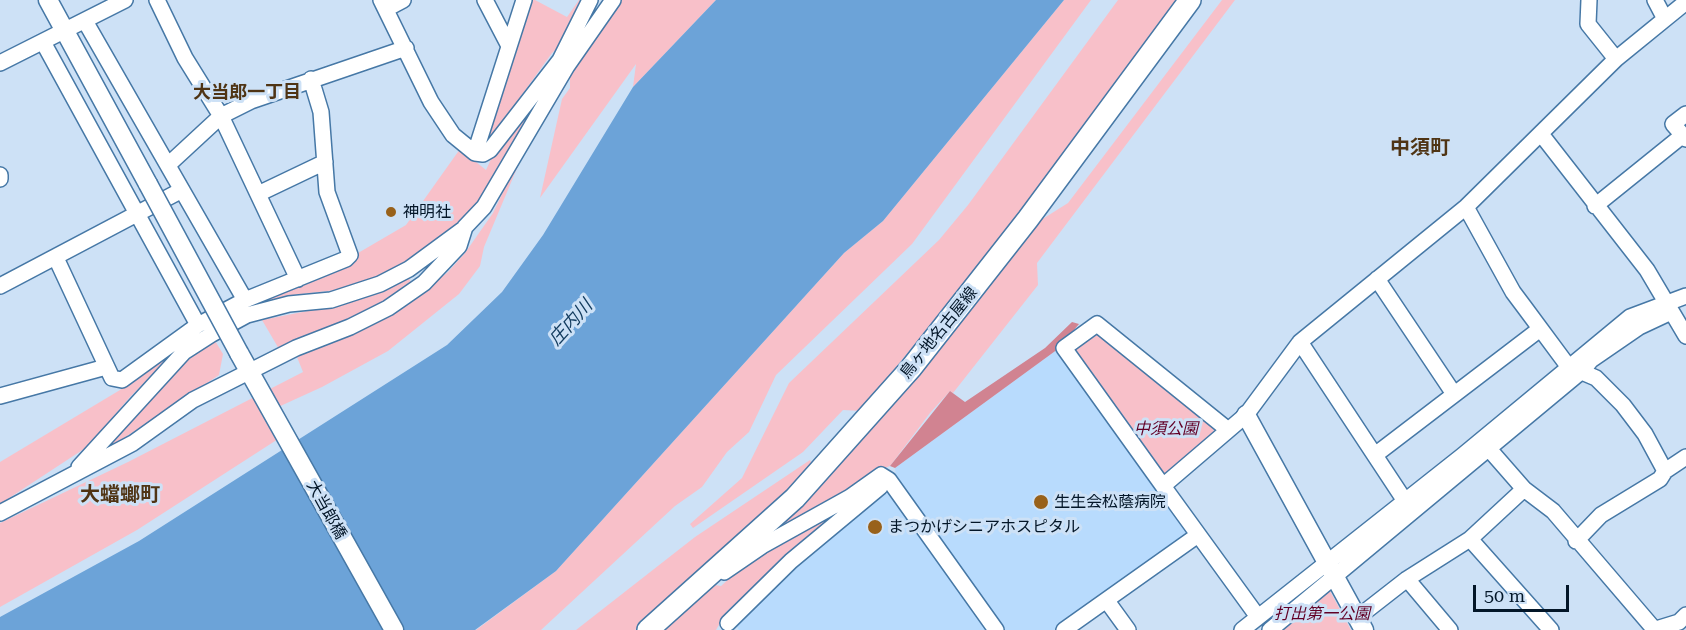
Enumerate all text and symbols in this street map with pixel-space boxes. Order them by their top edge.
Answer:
district label: 大当郎一丁目 [193,82,301,104]
district label: 中須町 [1390,136,1450,160]
place label: 神明社 [403,202,451,222]
marker: 神明社 [384,205,398,219]
street label: 鳥ヶ地名古屋線 [896,283,982,383]
water label: 庄内川 [545,296,597,350]
park label: 中須公園 [1134,419,1198,439]
street label: 大当郎橋 [302,477,350,543]
district label: 大蟷螂町 [80,483,160,507]
place label: 生生会松蔭病院 [1054,492,1166,512]
marker: 生生会松蔭病院 [1032,493,1050,511]
place label: まつかげシニアホスピタル [888,517,1080,537]
marker: まつかげシニアホスピタル [866,518,884,536]
scale bar [1476,573,1572,611]
text: 50 m [1484,585,1525,606]
park label: 打出第一公園 [1274,604,1370,624]

